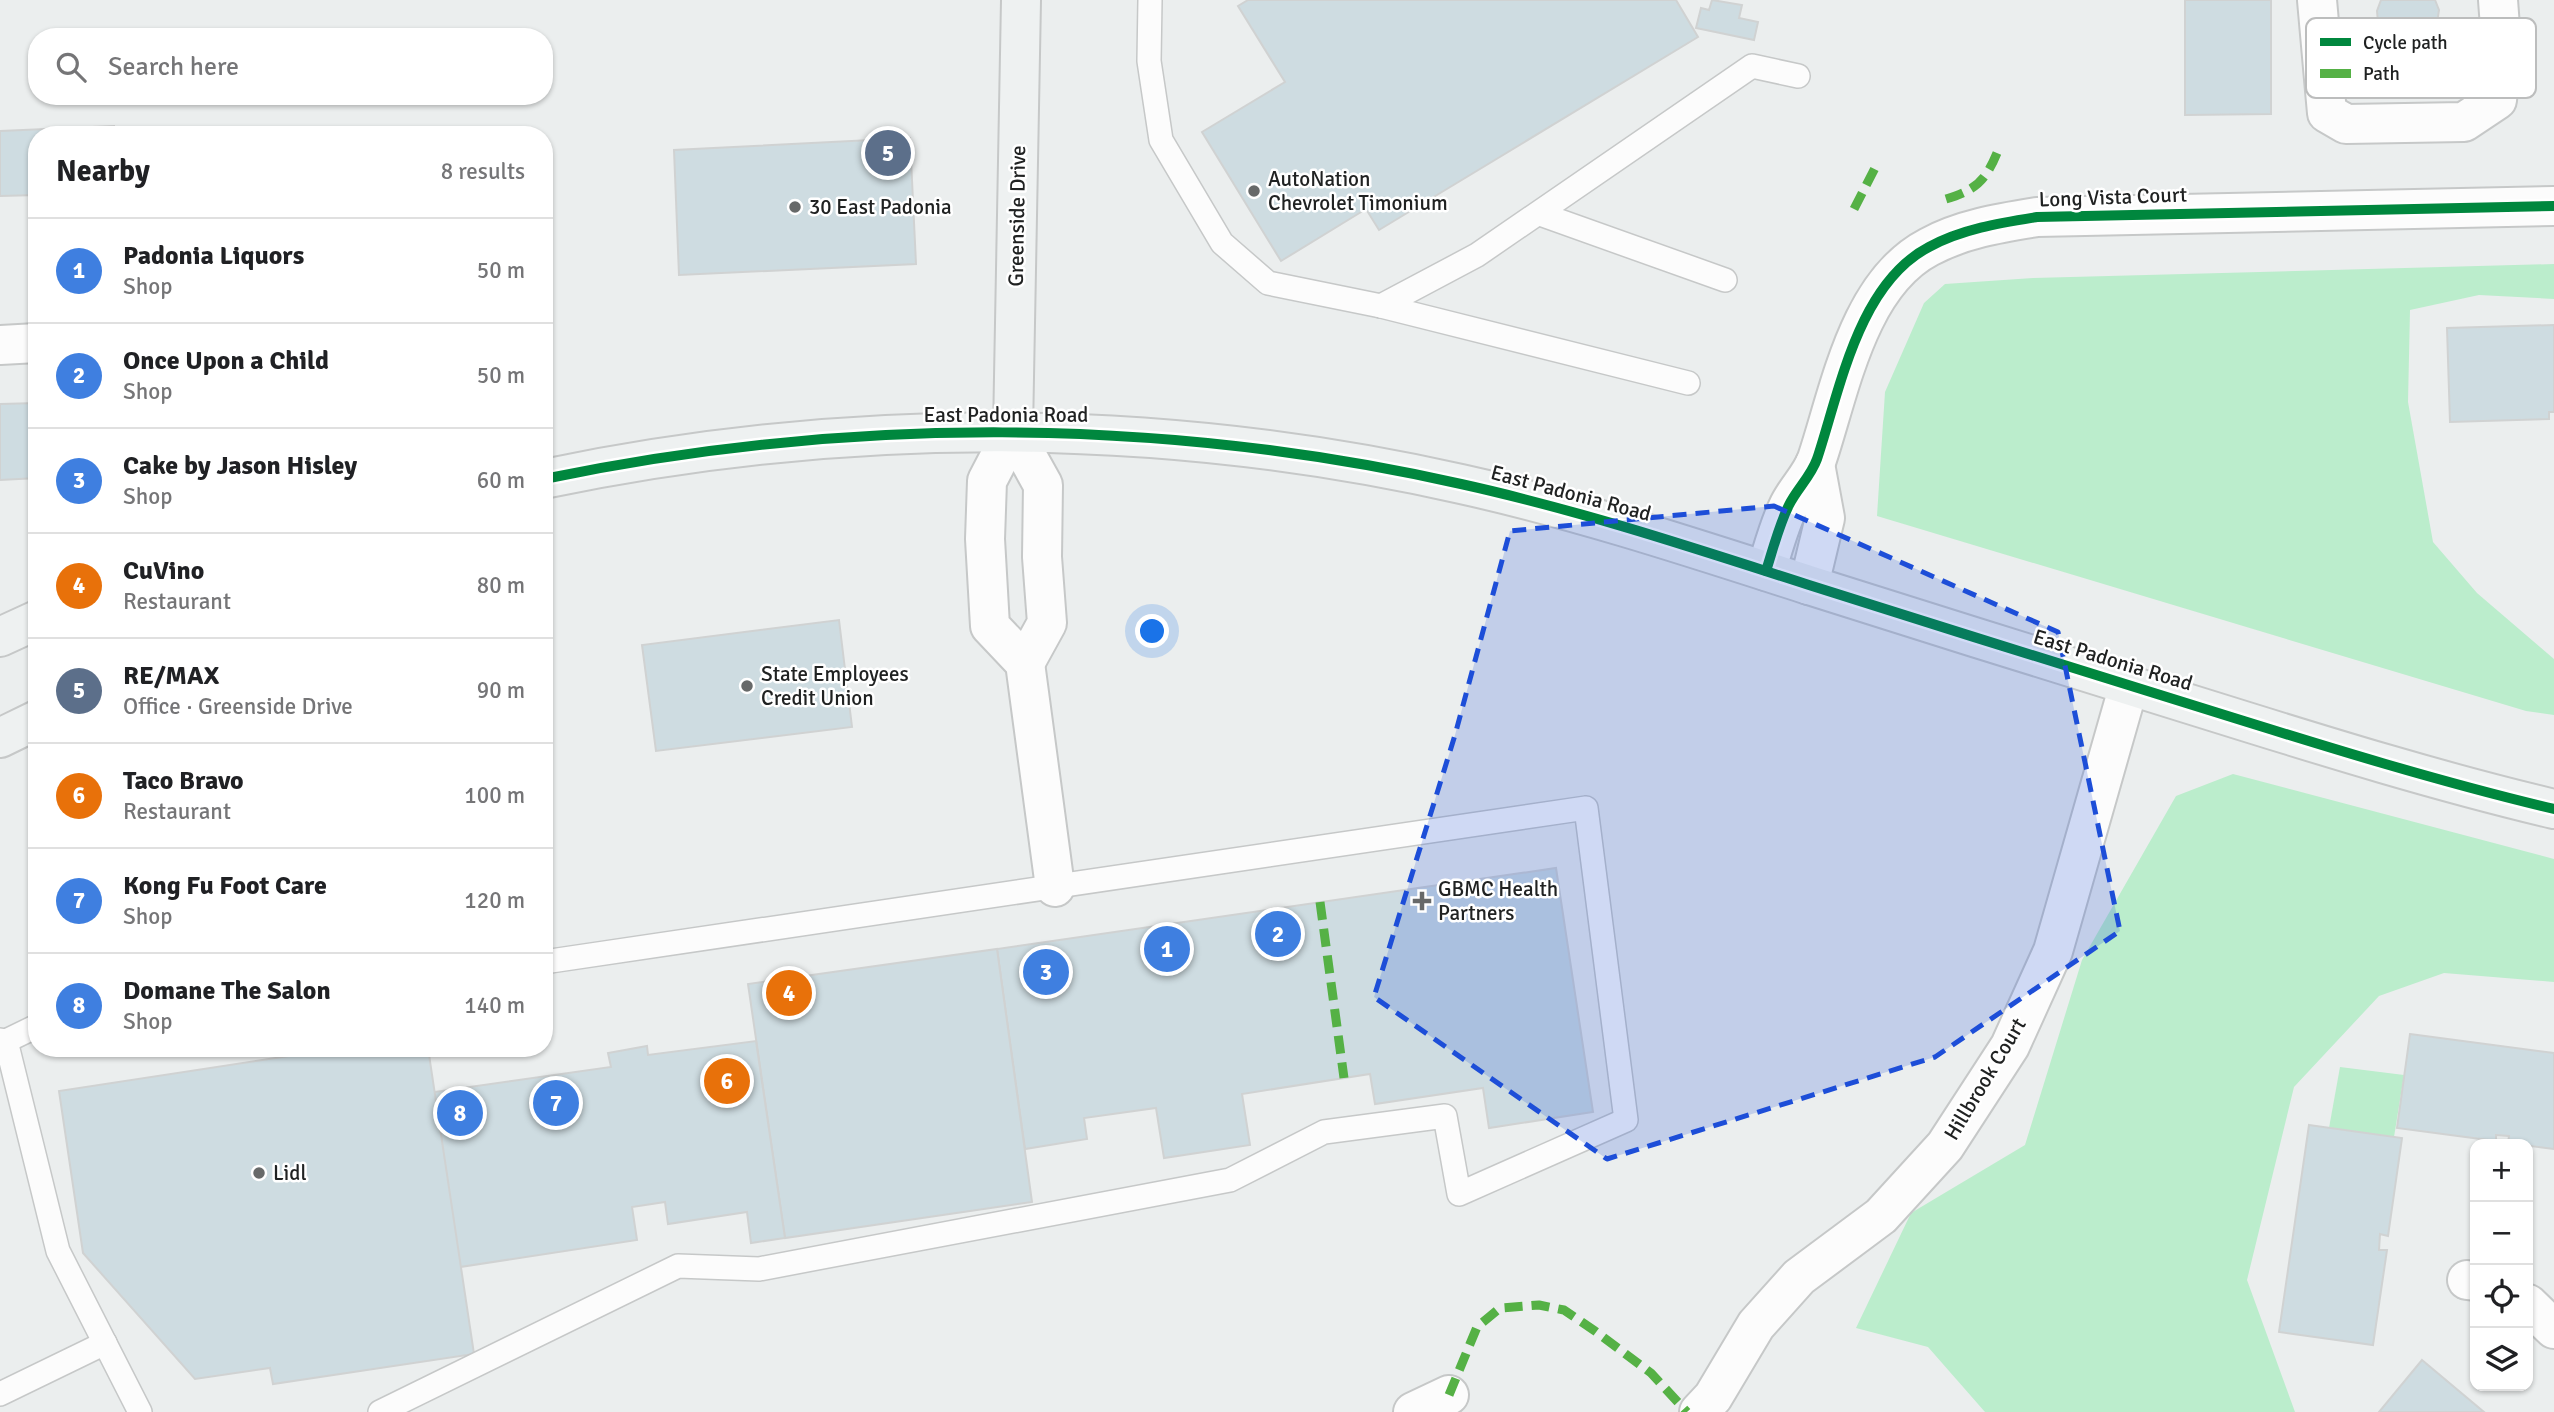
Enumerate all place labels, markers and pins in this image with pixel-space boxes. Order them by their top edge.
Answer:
pin: 5 [865,127,911,179]
place label: AutoNation Chevrolet Timonium [1268,166,1448,216]
marker: AutoNation Chevrolet Timonium [1246,183,1262,199]
place label: 30 East Padonia [809,194,952,220]
marker: 30 East Padonia [787,199,803,215]
place label: State Employees Credit Union [761,661,909,711]
marker: State Employees Credit Union [739,678,755,694]
place label: GBMC Health Partners [1438,876,1558,926]
marker: GBMC Health Partners [1412,891,1432,911]
pin: 2 [1255,908,1301,960]
pin: 1 [1144,923,1190,975]
pin: 3 [1023,946,1069,998]
pin: 4 [766,967,812,1019]
pin: 6 [704,1055,750,1107]
pin: 7 [533,1077,579,1129]
pin: 8 [437,1087,483,1139]
place label: Lidl [273,1160,307,1186]
marker: Lidl [251,1165,267,1181]

